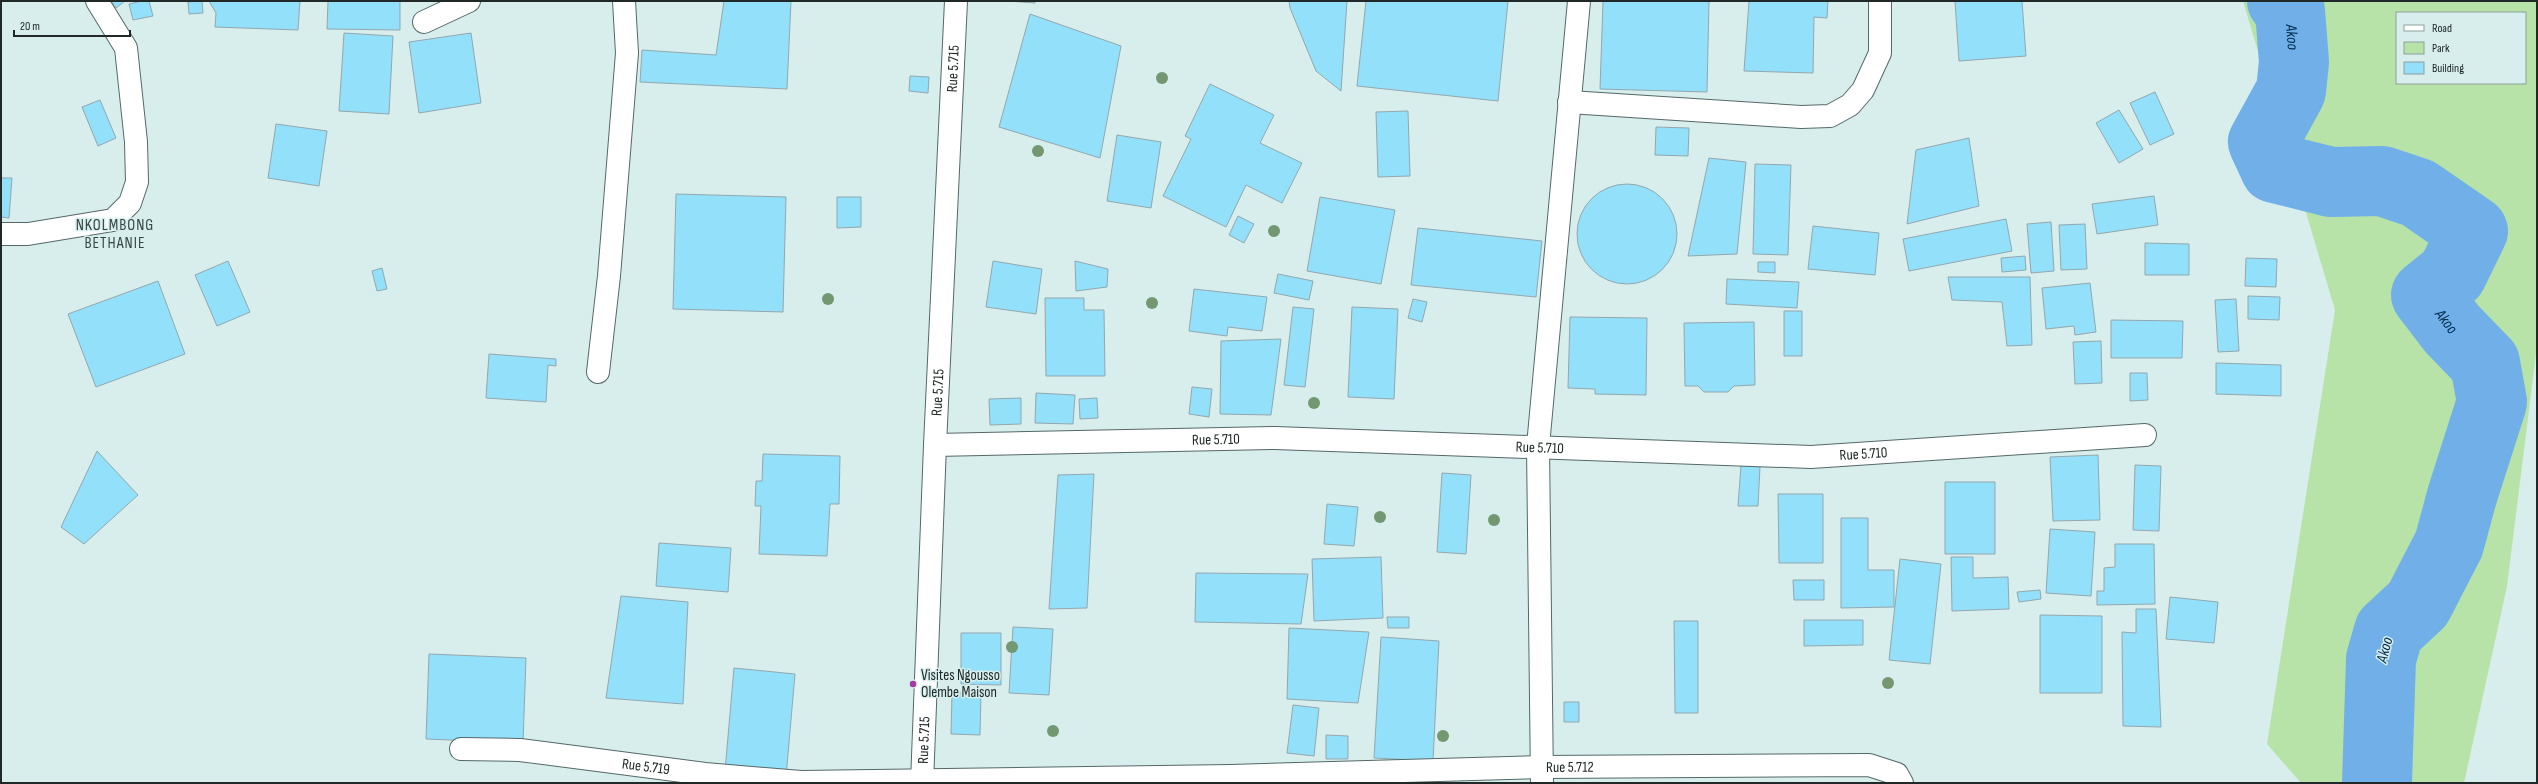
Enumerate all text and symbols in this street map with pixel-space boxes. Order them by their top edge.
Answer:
scale bar [14,12,130,38]
legend [2396,12,2526,84]
text: 20 m [20,19,40,34]
text: Road [2432,21,2452,36]
water label: Akoo [2281,23,2303,51]
text: Park [2432,41,2450,56]
street label: Rue 5.715 [942,45,963,93]
text: Building [2432,61,2464,76]
district label: NKOLMBONG BETHANIE [76,216,154,253]
water label: Akoo [2430,305,2461,338]
street label: Rue 5.715 [927,368,948,416]
street label: Rue 5.710 [1192,429,1240,449]
street label: Rue 5.710 [1515,437,1564,458]
street label: Rue 5.710 [1839,442,1888,465]
water label: Akoo [2372,635,2397,666]
place label: Visites Ngousso Olembe Maison [921,666,1000,702]
marker: Visites Ngousso Olembe Maison [908,679,918,689]
street label: Rue 5.715 [913,716,934,764]
street label: Rue 5.719 [621,754,671,779]
street label: Rue 5.712 [1546,757,1594,776]

